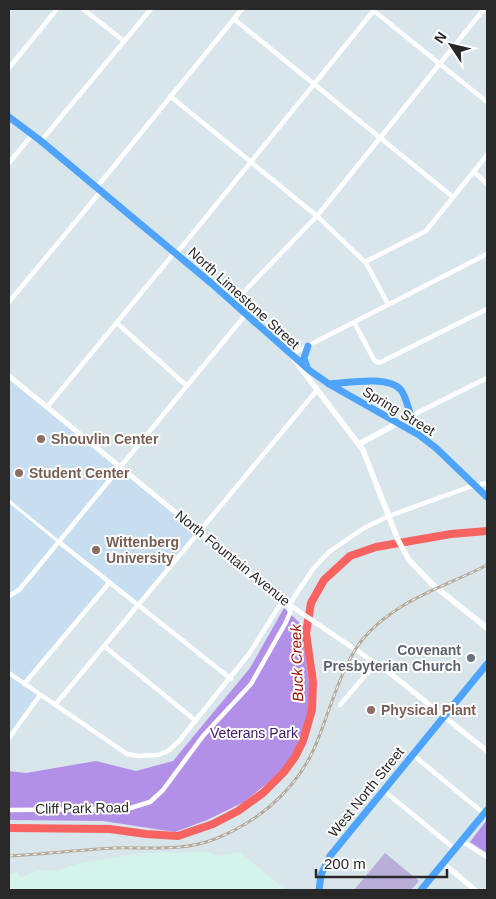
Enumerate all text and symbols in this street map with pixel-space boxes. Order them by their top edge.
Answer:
north arrow [426,20,476,70]
text: N [431,29,450,46]
street label: North Limestone Street [185,244,303,352]
street label: Spring Street [360,383,438,439]
place label: Shouvlin Center [51,431,159,447]
marker: Shouvlin Center [35,433,47,445]
place label: Student Center [29,465,130,481]
marker: Student Center [13,467,25,479]
street label: North Fountain Avenue [172,507,294,609]
place label: Wittenberg University [106,534,179,566]
marker: Wittenberg University [90,544,102,556]
water label: Buck Creek [287,622,306,702]
place label: Covenant Presbyterian Church [323,642,461,674]
marker: Covenant Presbyterian Church [465,652,477,664]
place label: Physical Plant [381,702,476,718]
marker: Physical Plant [365,704,377,716]
park label: Veterans Park [210,725,299,741]
street label: West North Street [325,744,407,840]
street label: Cliff Park Road [35,799,129,817]
scale bar [316,846,447,878]
text: 200 m [324,855,366,872]

